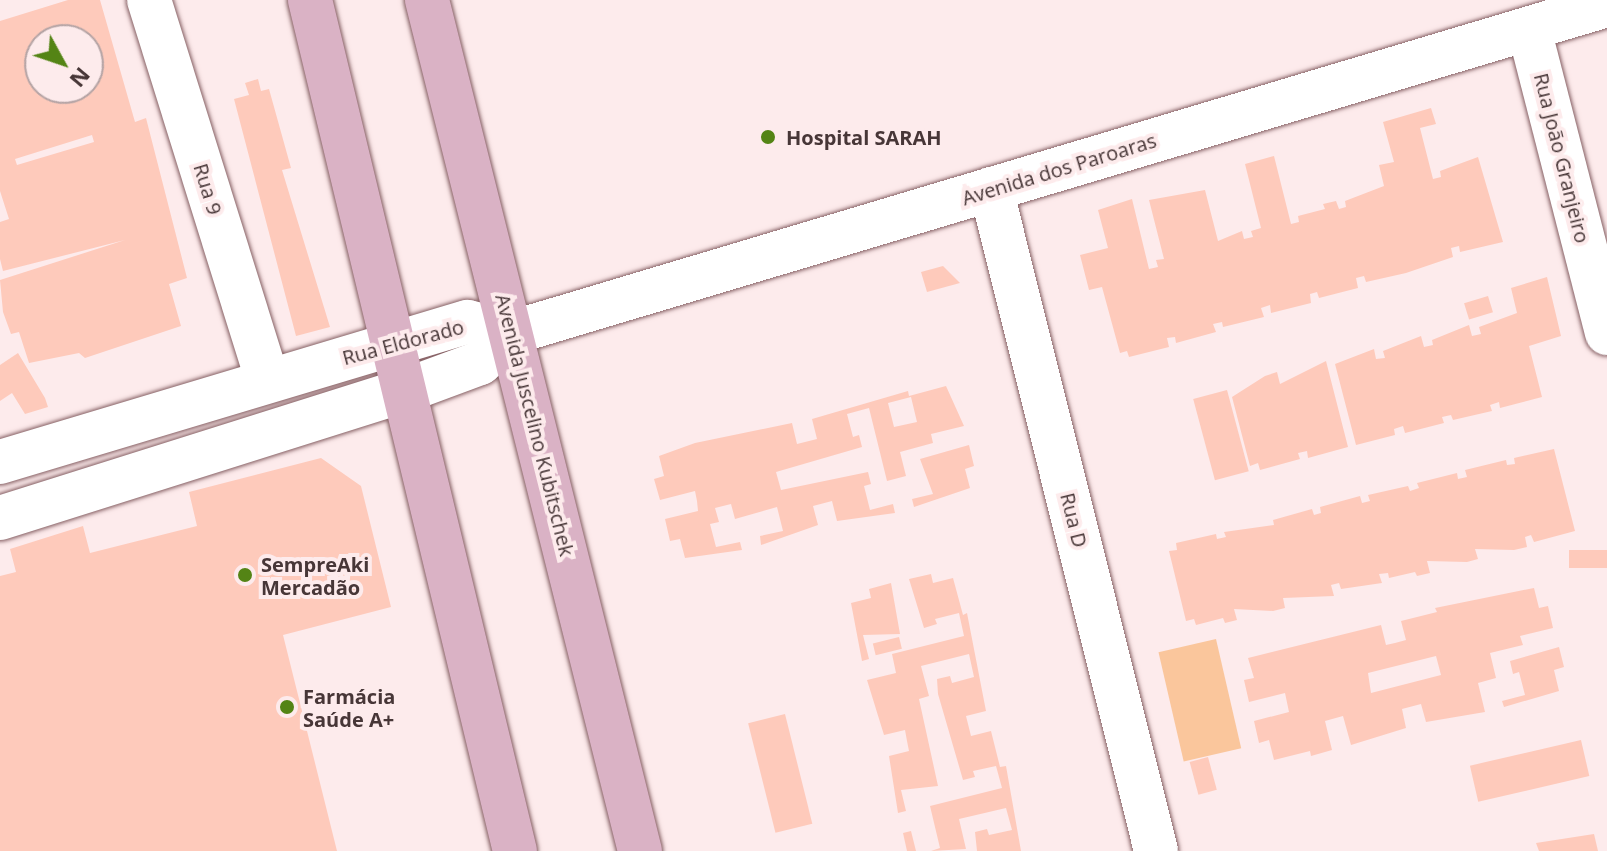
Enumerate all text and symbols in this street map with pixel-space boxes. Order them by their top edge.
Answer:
north arrow [24,24,104,104]
text: N [64,62,98,95]
street label: Rua João Granjeiro [1529,71,1595,245]
place label: Hospital SARAH [786,125,942,149]
marker: Hospital SARAH [757,126,779,148]
street label: Avenida dos Paroaras [959,128,1159,210]
street label: Rua 9 [189,160,227,218]
street label: Avenida Juscelino Kubitschek [491,291,579,559]
street label: Rua Eldorado [340,314,466,370]
street label: Rua D [1056,490,1092,550]
place label: SempreAki Mercadão [261,552,369,599]
marker: SempreAki Mercadão [236,566,254,584]
place label: Farmácia Saúde A+ [303,684,395,731]
marker: Farmácia Saúde A+ [278,698,296,716]

